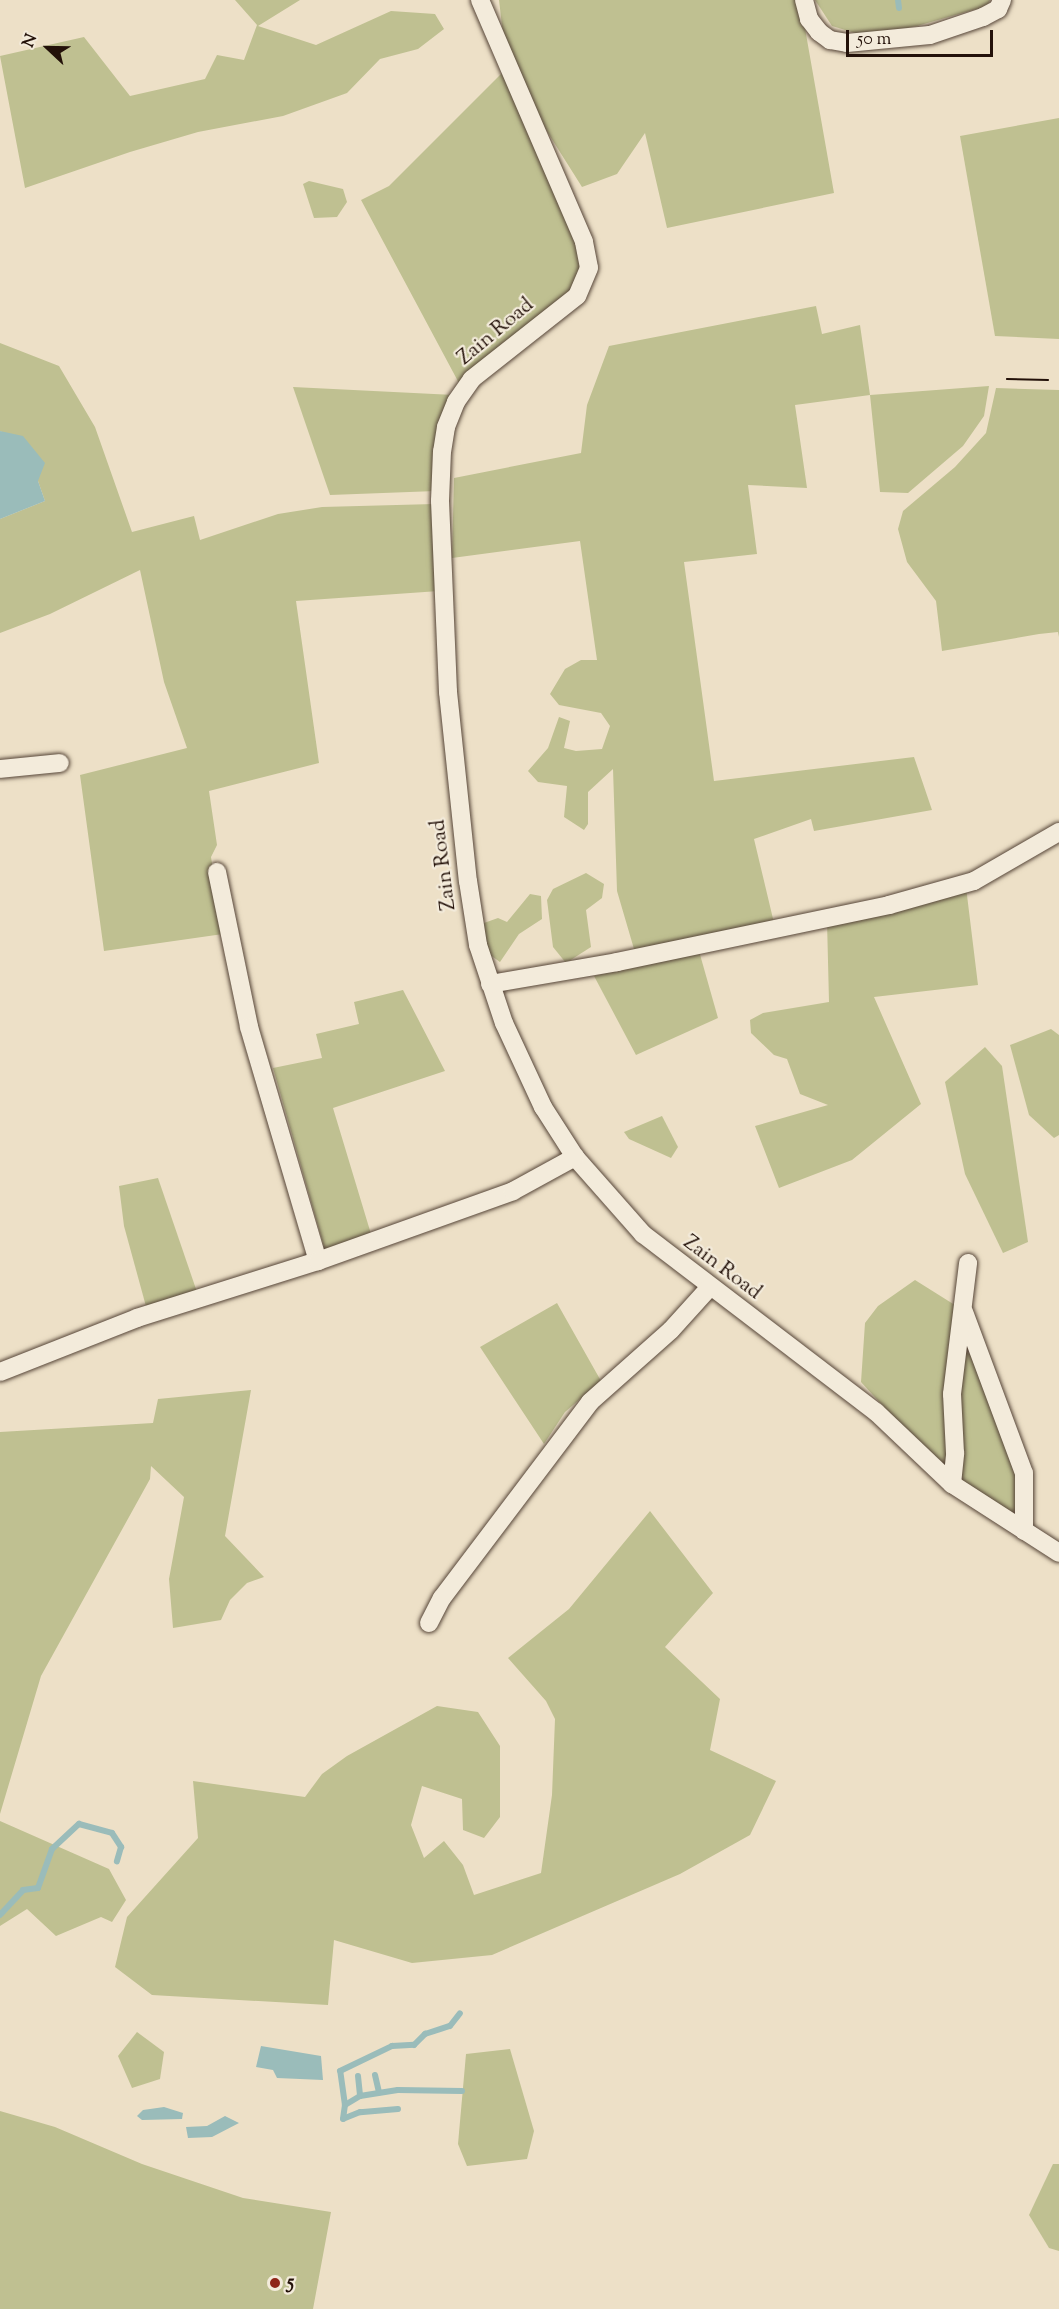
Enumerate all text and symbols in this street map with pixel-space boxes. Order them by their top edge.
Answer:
north arrow [18,18,78,78]
scale bar [849,18,996,56]
text: 50 m [857,27,891,53]
text: N [18,31,44,51]
street label: Zain Road [453,293,539,371]
street label: Zain Road [426,818,462,912]
street label: Zain Road [678,1230,766,1306]
place label: 5 [287,2270,294,2296]
marker: 5 [268,2276,282,2290]

